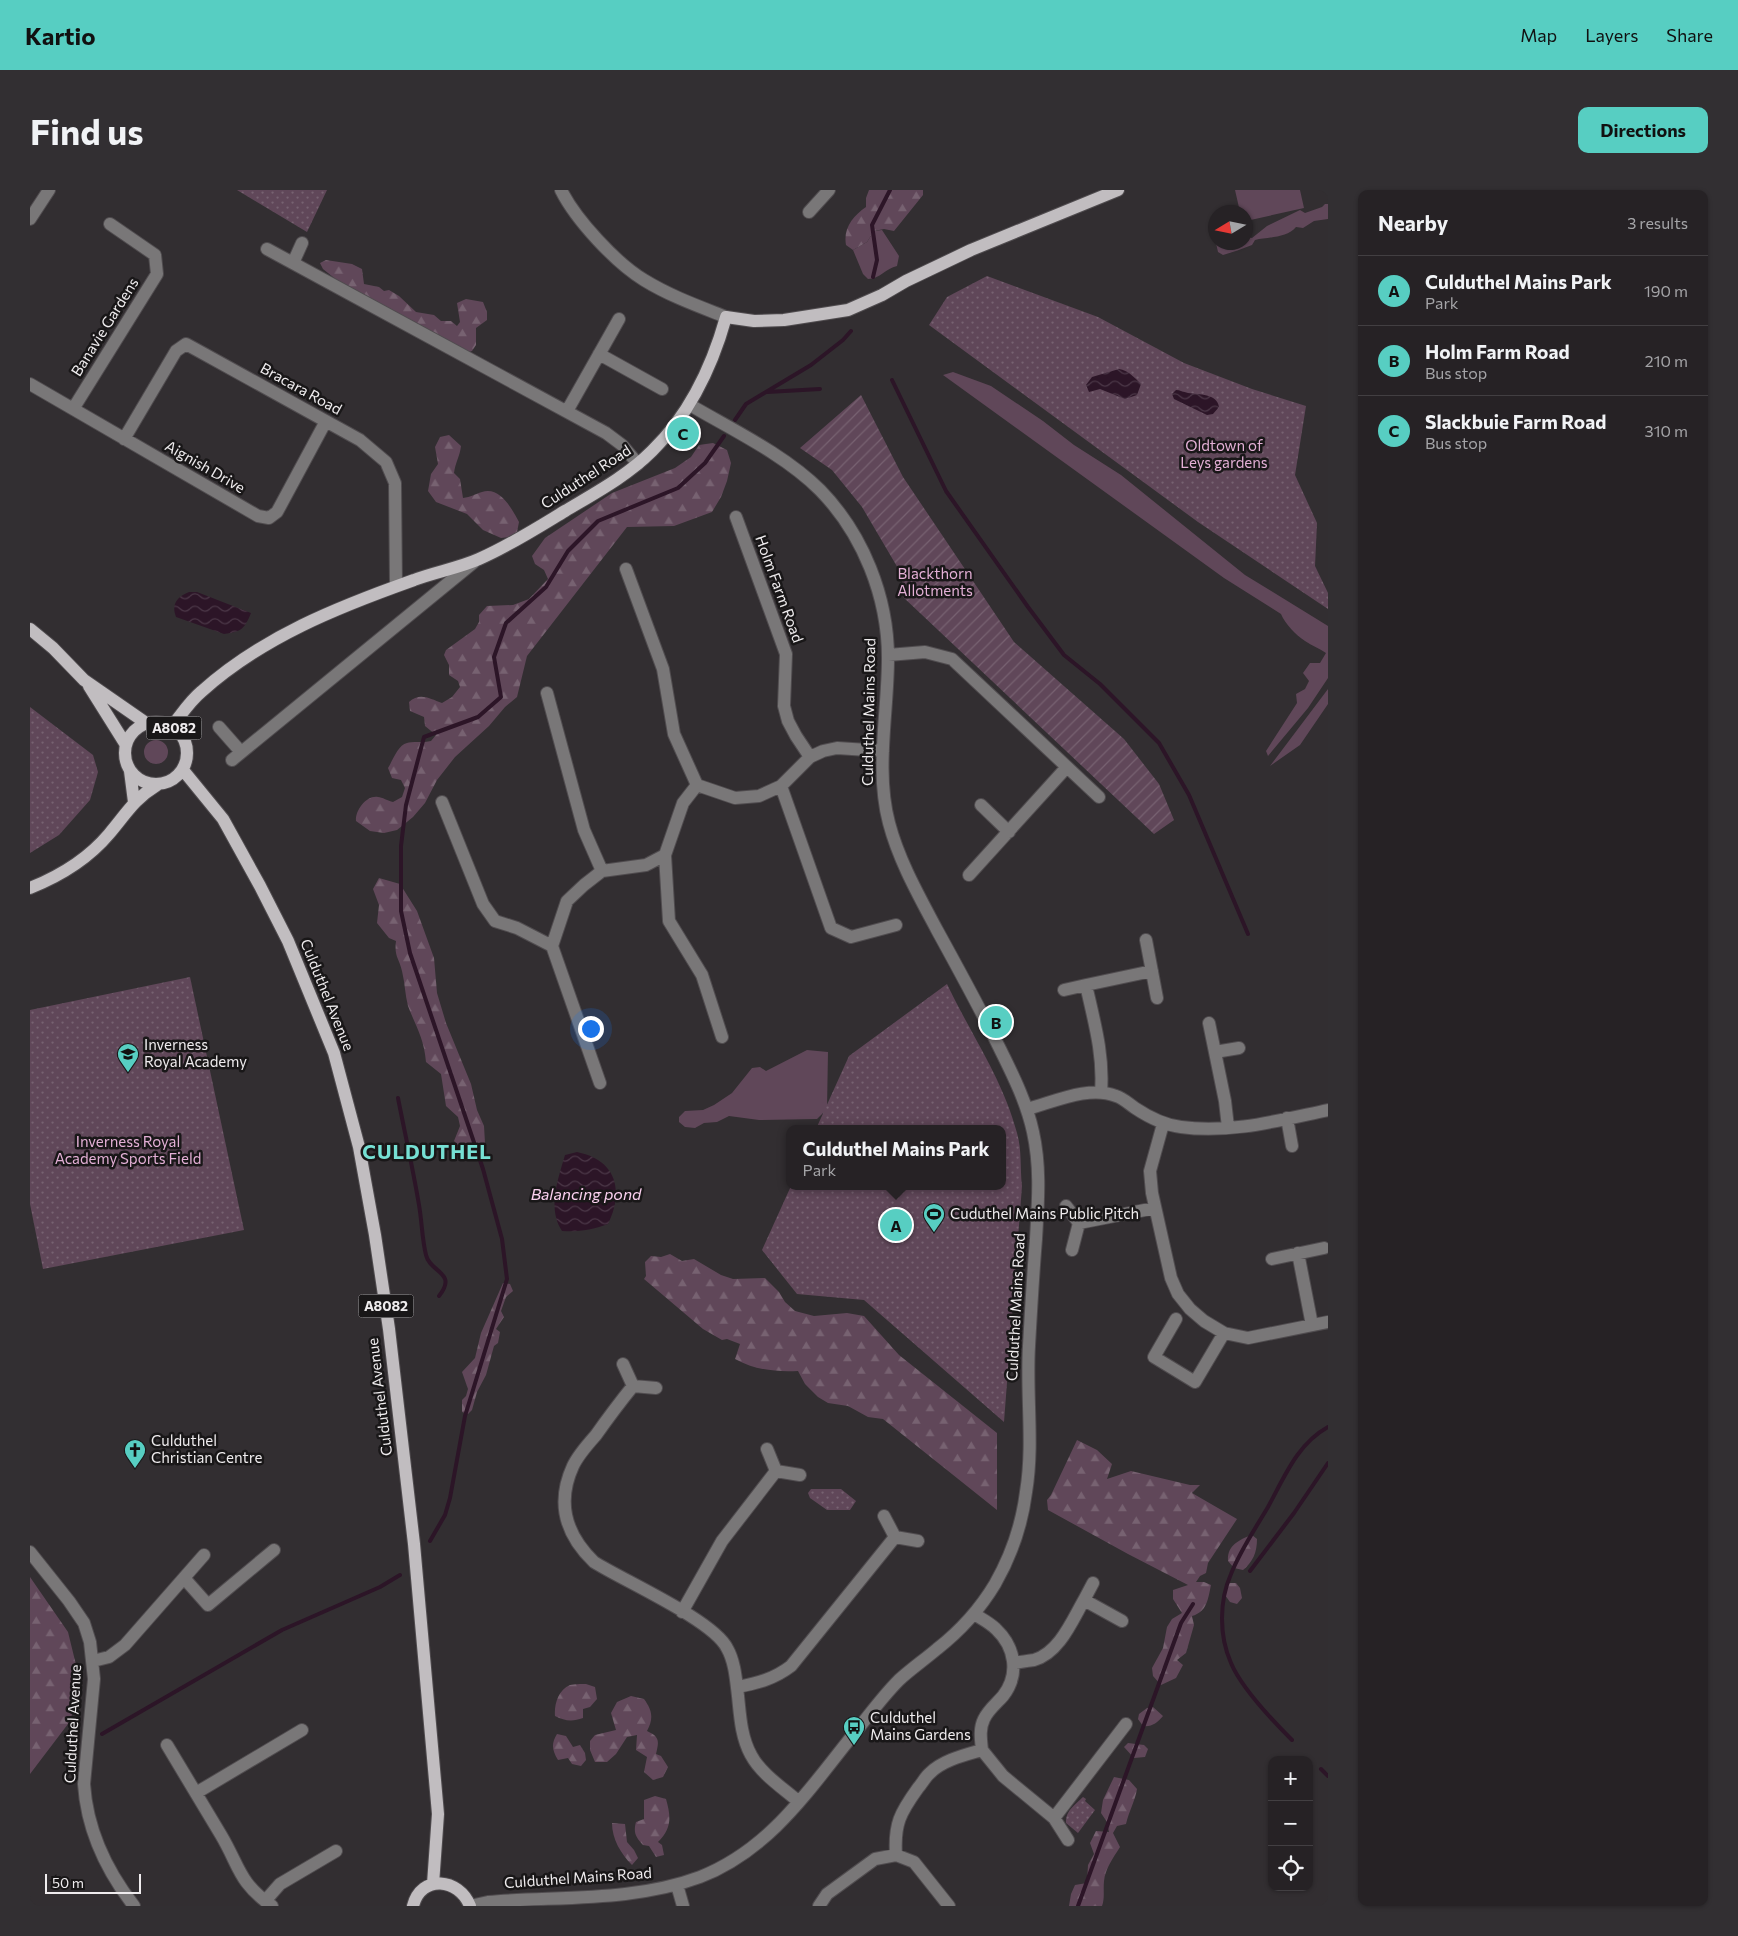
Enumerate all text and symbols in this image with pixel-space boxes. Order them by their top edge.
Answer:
text: Kartio [25,21,95,50]
text: Map [1520,24,1557,46]
text: Layers [1585,24,1638,46]
text: Share [1666,24,1713,46]
button: Directions [1578,107,1708,153]
text: Find us [30,109,144,152]
north arrow [1208,205,1253,250]
text: Nearby [1378,210,1448,235]
text: 3 results [1627,213,1688,232]
text: Culduthel Mains Park [1425,270,1612,293]
street label: Banavie Gardens [67,274,142,379]
text: A [1388,281,1400,300]
text: 190 m [1644,281,1688,300]
text: Park [1425,293,1458,312]
text: Holm Farm Road [1425,340,1570,363]
text: B [1389,351,1399,370]
text: 210 m [1645,351,1688,370]
street label: Bracara Road [258,358,345,418]
text: Bus stop [1425,363,1487,382]
text: Slackbuie Farm Road [1425,410,1606,433]
pin: C [667,414,699,452]
text: C [1389,421,1399,440]
text: 310 m [1645,421,1688,440]
text: Bus stop [1425,433,1487,452]
street label: Aignish Drive [162,436,249,496]
park label: Oldtown of Leys gardens [1180,436,1268,471]
street label: Culduthel Road [537,440,634,512]
street label: Holm Farm Road [752,532,808,645]
park label: Blackthorn Allotments [897,564,973,599]
street label: Culduthel Mains Road [858,638,878,786]
road number: A8082 [146,716,202,740]
street label: Culduthel Avenue [297,936,359,1053]
pin: B [980,1003,1012,1041]
your location [578,1016,604,1042]
place label: Inverness Royal Academy [144,1035,247,1070]
school or university icon: Inverness Royal Academy [116,1042,140,1073]
popup [786,1125,1006,1190]
park label: Inverness Royal Academy Sports Field [55,1132,201,1167]
text: Culduthel Mains Park [803,1137,989,1160]
district label: CULDUTHEL [362,1139,492,1163]
text: Park [803,1160,836,1179]
water label: Balancing pond [531,1184,642,1203]
sports icon: Cuduthel Mains Public Pitch [922,1202,946,1233]
place label: Cuduthel Mains Public Pitch [950,1204,1139,1222]
pin: A [880,1206,912,1244]
street label: Culduthel Mains Road [1002,1233,1028,1381]
road number: A8082 [358,1294,414,1318]
street label: Culduthel Avenue [363,1337,395,1457]
place label: Culduthel Christian Centre [151,1431,262,1466]
church icon: Culduthel Christian Centre [123,1438,147,1469]
street label: Culduthel Avenue [60,1664,84,1784]
place label: Culduthel Mains Gardens [870,1708,971,1743]
bus stop icon: Culduthel Mains Gardens [842,1715,866,1746]
map controls [1268,1756,1313,1891]
button: + [1268,1756,1313,1801]
button: − [1268,1801,1313,1846]
button: locate [1268,1846,1313,1891]
street label: Culduthel Mains Road [503,1863,652,1891]
scale bar [45,1871,141,1894]
text: 50 m [52,1874,84,1891]

